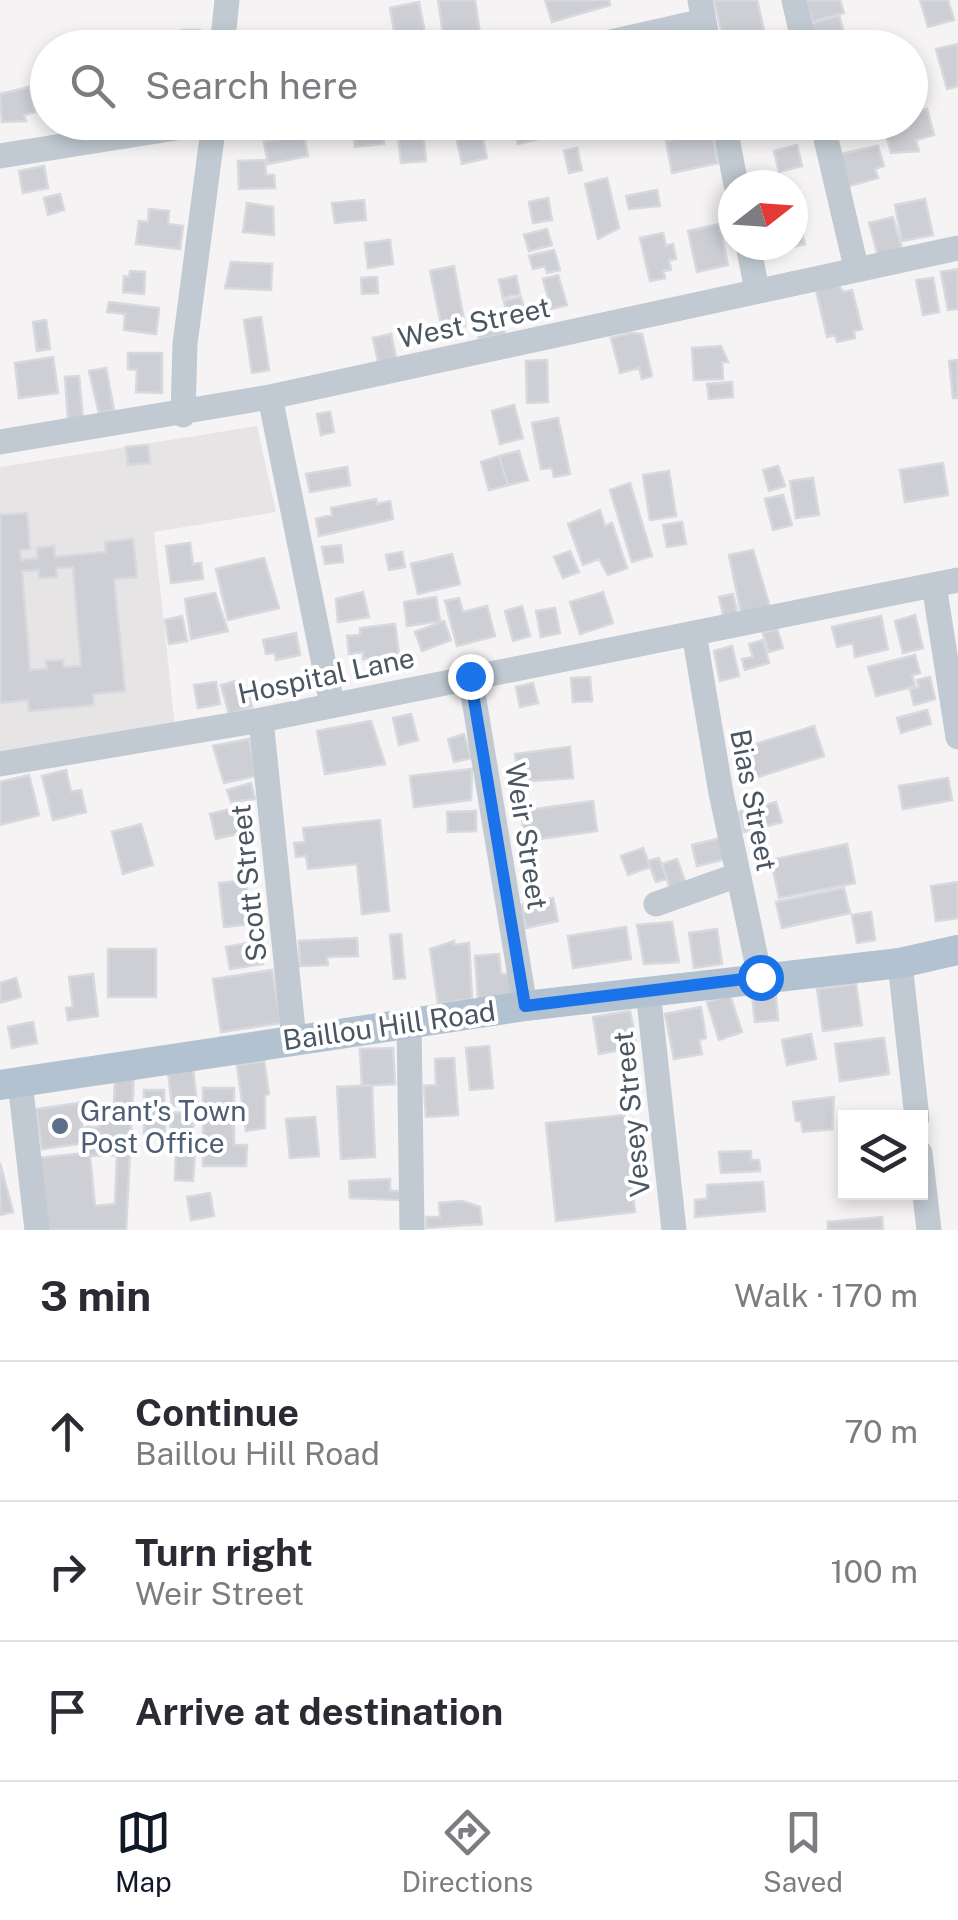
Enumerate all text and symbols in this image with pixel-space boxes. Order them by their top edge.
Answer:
search box [30,30,928,140]
icon: search [65,58,120,113]
text: Search here [145,63,358,108]
north arrow [718,170,808,260]
street label: West Street [395,290,553,354]
street label: Hospital Lane [235,640,417,710]
route end [448,654,494,700]
street label: Bias Street [724,726,784,874]
street label: Weir Street [499,760,555,912]
street label: Scott Street [223,803,273,963]
route start [738,955,784,1001]
street label: Baillou Hill Road [281,994,497,1056]
street label: Vesey Street [606,1029,656,1199]
place label: Grant's Town Post Office [80,1094,246,1159]
map controls [838,1110,928,1200]
button: layers [838,1110,928,1200]
marker: Grant's Town Post Office [49,1115,71,1137]
text: 3 min [40,1271,151,1320]
text: Walk · 170 m [734,1277,918,1314]
text: Continue [135,1390,299,1435]
icon: ahead [40,1404,95,1459]
text: 70 m [844,1413,918,1450]
text: Baillou Hill Road [135,1435,380,1472]
text: Turn right [135,1530,313,1575]
icon: right [40,1544,95,1599]
text: 100 m [831,1553,918,1590]
text: Weir Street [135,1575,304,1612]
icon: arrive [40,1684,95,1739]
text: Arrive at destination [135,1689,503,1734]
tab: Map [115,1805,172,1898]
tab: Directions [402,1805,533,1898]
tab: Saved [763,1805,843,1898]

